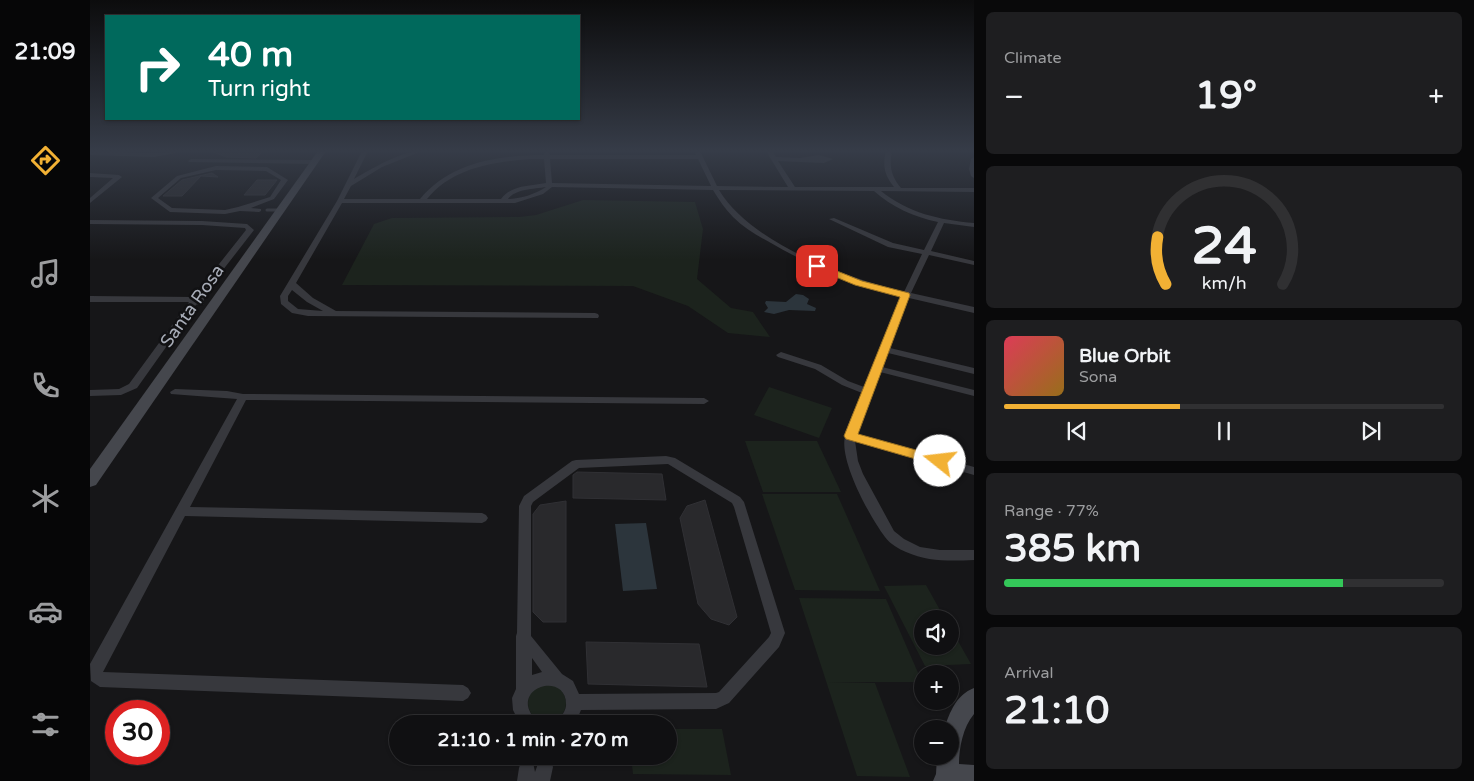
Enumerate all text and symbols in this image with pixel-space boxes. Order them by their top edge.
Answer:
text: 40 m [208,34,293,76]
icon: right [125,35,190,100]
text: 21:09 [15,39,75,65]
text: Climate [1004,48,1062,68]
text: 19° [1195,73,1257,119]
text: Turn right [208,76,310,102]
text: − [1004,80,1024,114]
text: + [1428,80,1444,114]
icon: directions [28,143,63,178]
text: 24 [1191,215,1257,278]
pin [796,245,838,287]
icon: arrive [803,252,831,280]
icon: music [28,256,63,291]
street label: Santa Rosa [155,260,229,352]
text: km/h [1202,273,1246,294]
text: Blue Orbit [1079,345,1171,367]
text: Sona [1079,367,1117,387]
icon: phone [28,368,63,403]
icon: previous [1063,417,1091,445]
icon: pause [1210,417,1238,445]
icon: next [1357,417,1385,445]
position arrow [913,434,965,486]
icon: climate [28,481,63,516]
text: Range · 77% [1004,501,1099,521]
text: 385 km [1004,526,1141,572]
icon: car [28,594,63,629]
map controls [914,610,959,765]
button: sound [914,610,959,655]
text: Arrival [1004,663,1053,683]
button: + [914,665,959,710]
text: 21:10 [1004,688,1109,734]
speed limit sign: 30 [105,700,170,765]
icon: filters [28,707,63,742]
button: − [914,720,959,765]
text: 21:10 · 1 min · 270 m [437,729,629,751]

